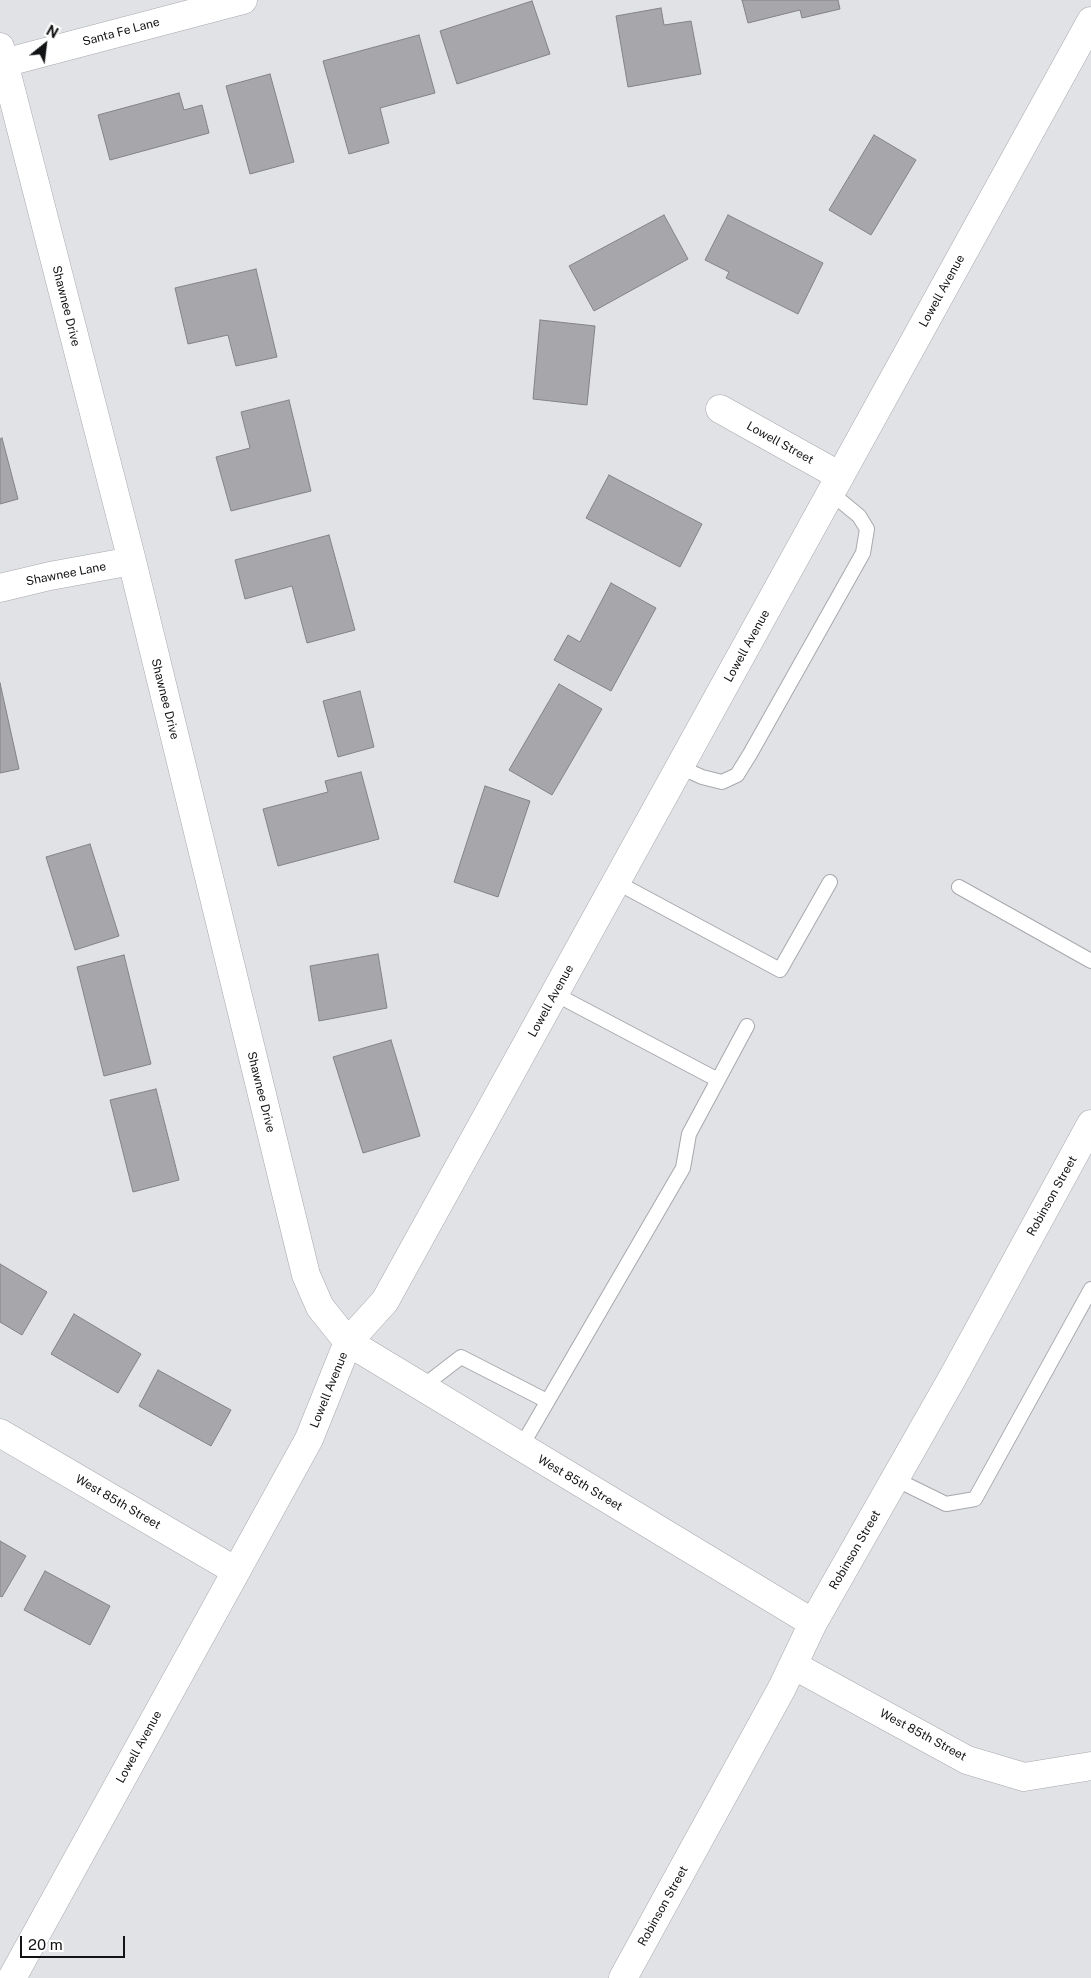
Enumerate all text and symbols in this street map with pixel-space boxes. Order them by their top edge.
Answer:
street label: Santa Fe Lane [81,15,161,49]
north arrow [20,20,70,70]
text: N [44,22,61,42]
street label: Lowell Avenue [916,252,968,330]
street label: Shawnee Drive [49,264,83,348]
street label: Lowell Street [744,419,816,467]
street label: Shawnee Lane [25,559,107,589]
street label: Lowell Avenue [721,607,773,685]
street label: Shawnee Drive [148,657,182,741]
street label: Lowell Avenue [525,962,577,1040]
street label: Shawnee Drive [244,1050,278,1134]
street label: Robinson Street [1024,1153,1080,1239]
street label: Lowell Avenue [307,1350,351,1430]
street label: West 85th Street [535,1452,625,1514]
street label: West 85th Street [73,1472,163,1532]
street label: Robinson Street [826,1508,884,1592]
street label: West 85th Street [877,1706,969,1764]
street label: Lowell Avenue [113,1708,165,1786]
street label: Robinson Street [635,1863,691,1949]
scale bar [22,1926,128,1958]
text: 20 m [28,1936,63,1953]

